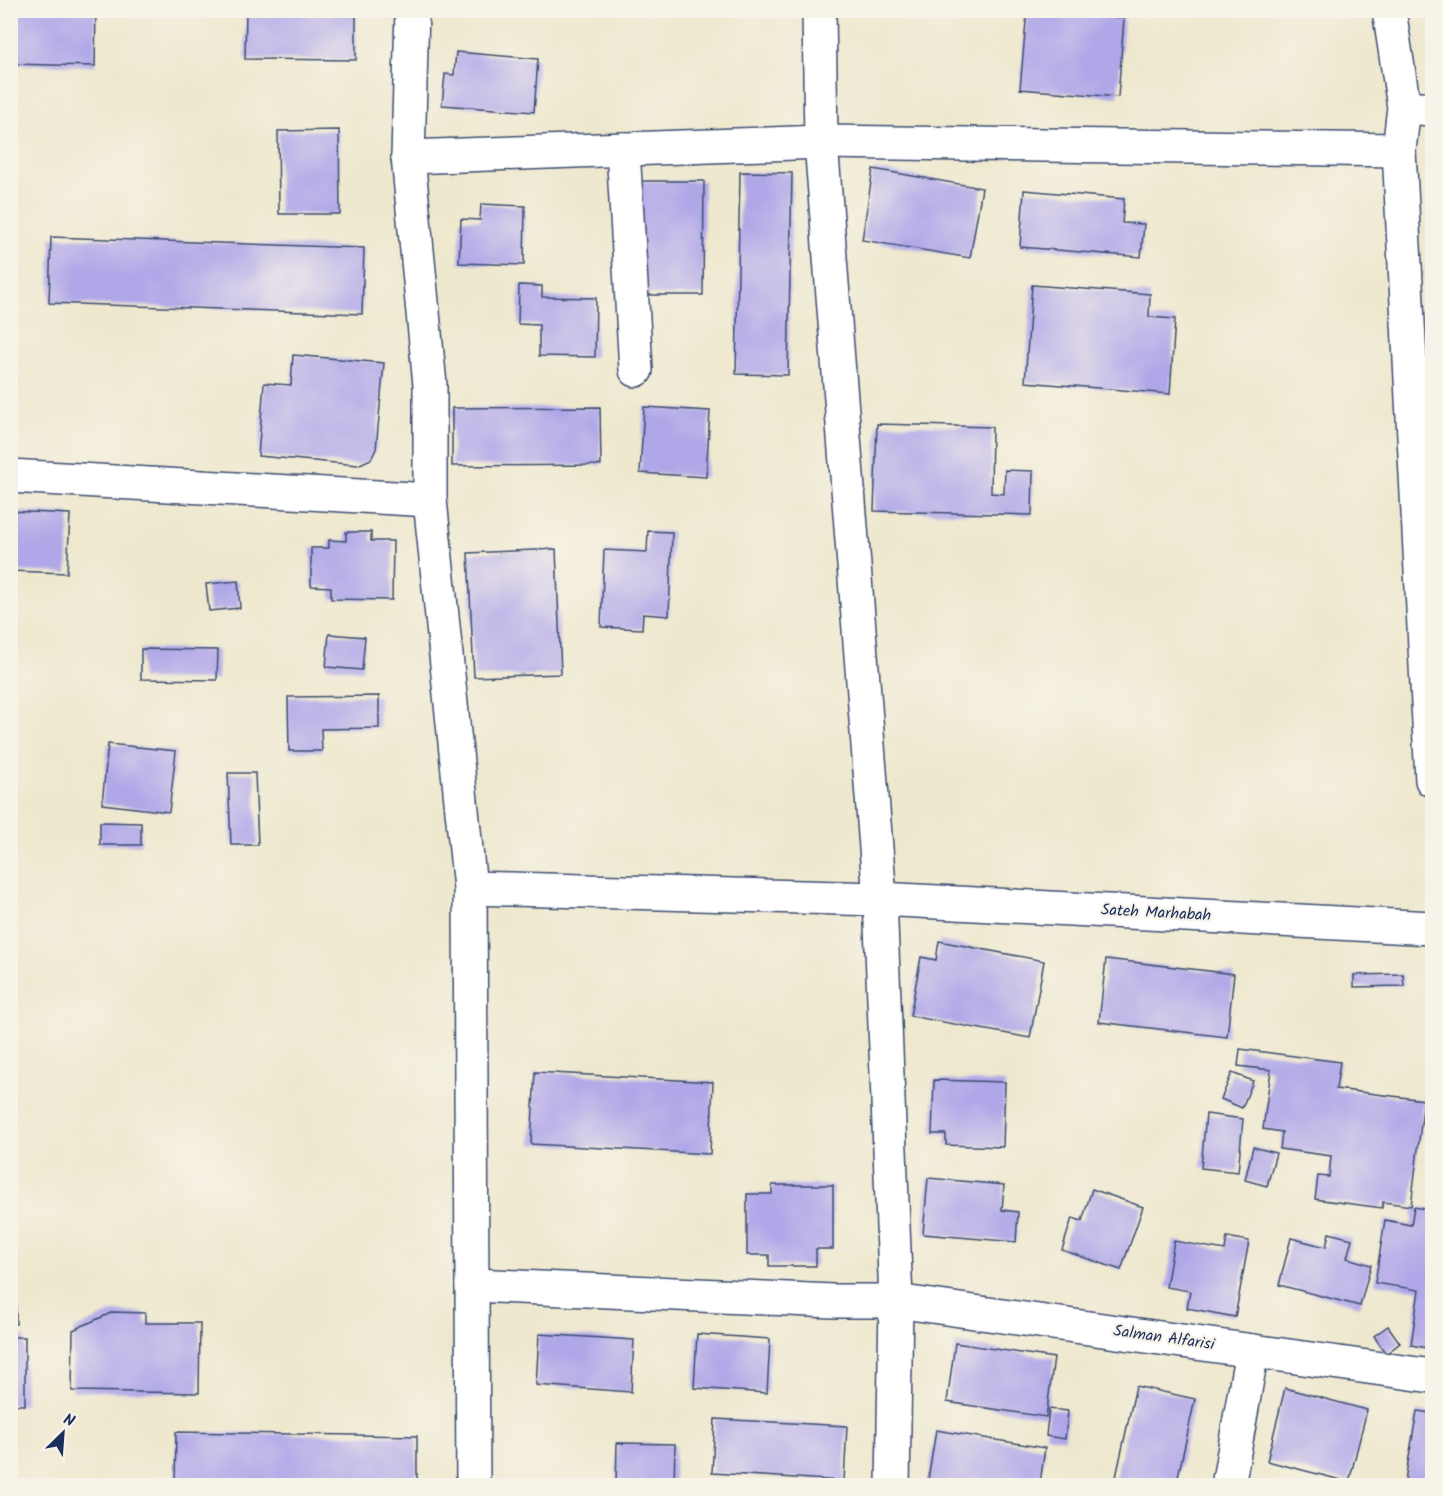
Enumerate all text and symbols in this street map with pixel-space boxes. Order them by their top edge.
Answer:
street label: Sateh Marhabah [1100,898,1212,928]
street label: Salman Alfarisi [1112,1319,1217,1358]
north arrow [33,1403,93,1463]
text: N [59,1407,79,1434]

